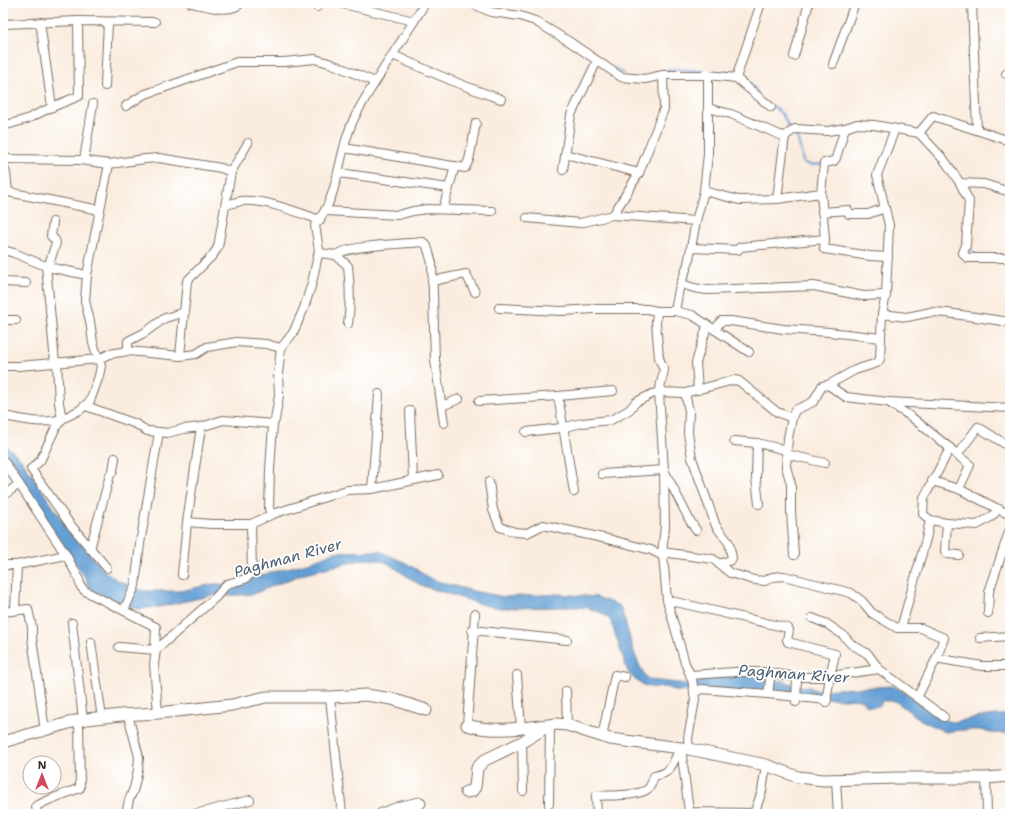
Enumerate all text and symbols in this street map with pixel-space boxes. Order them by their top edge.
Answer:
water label: Paghman River [232,534,345,582]
water label: Paghman River [738,660,851,688]
north arrow [22,755,62,795]
text: N [38,758,47,773]

